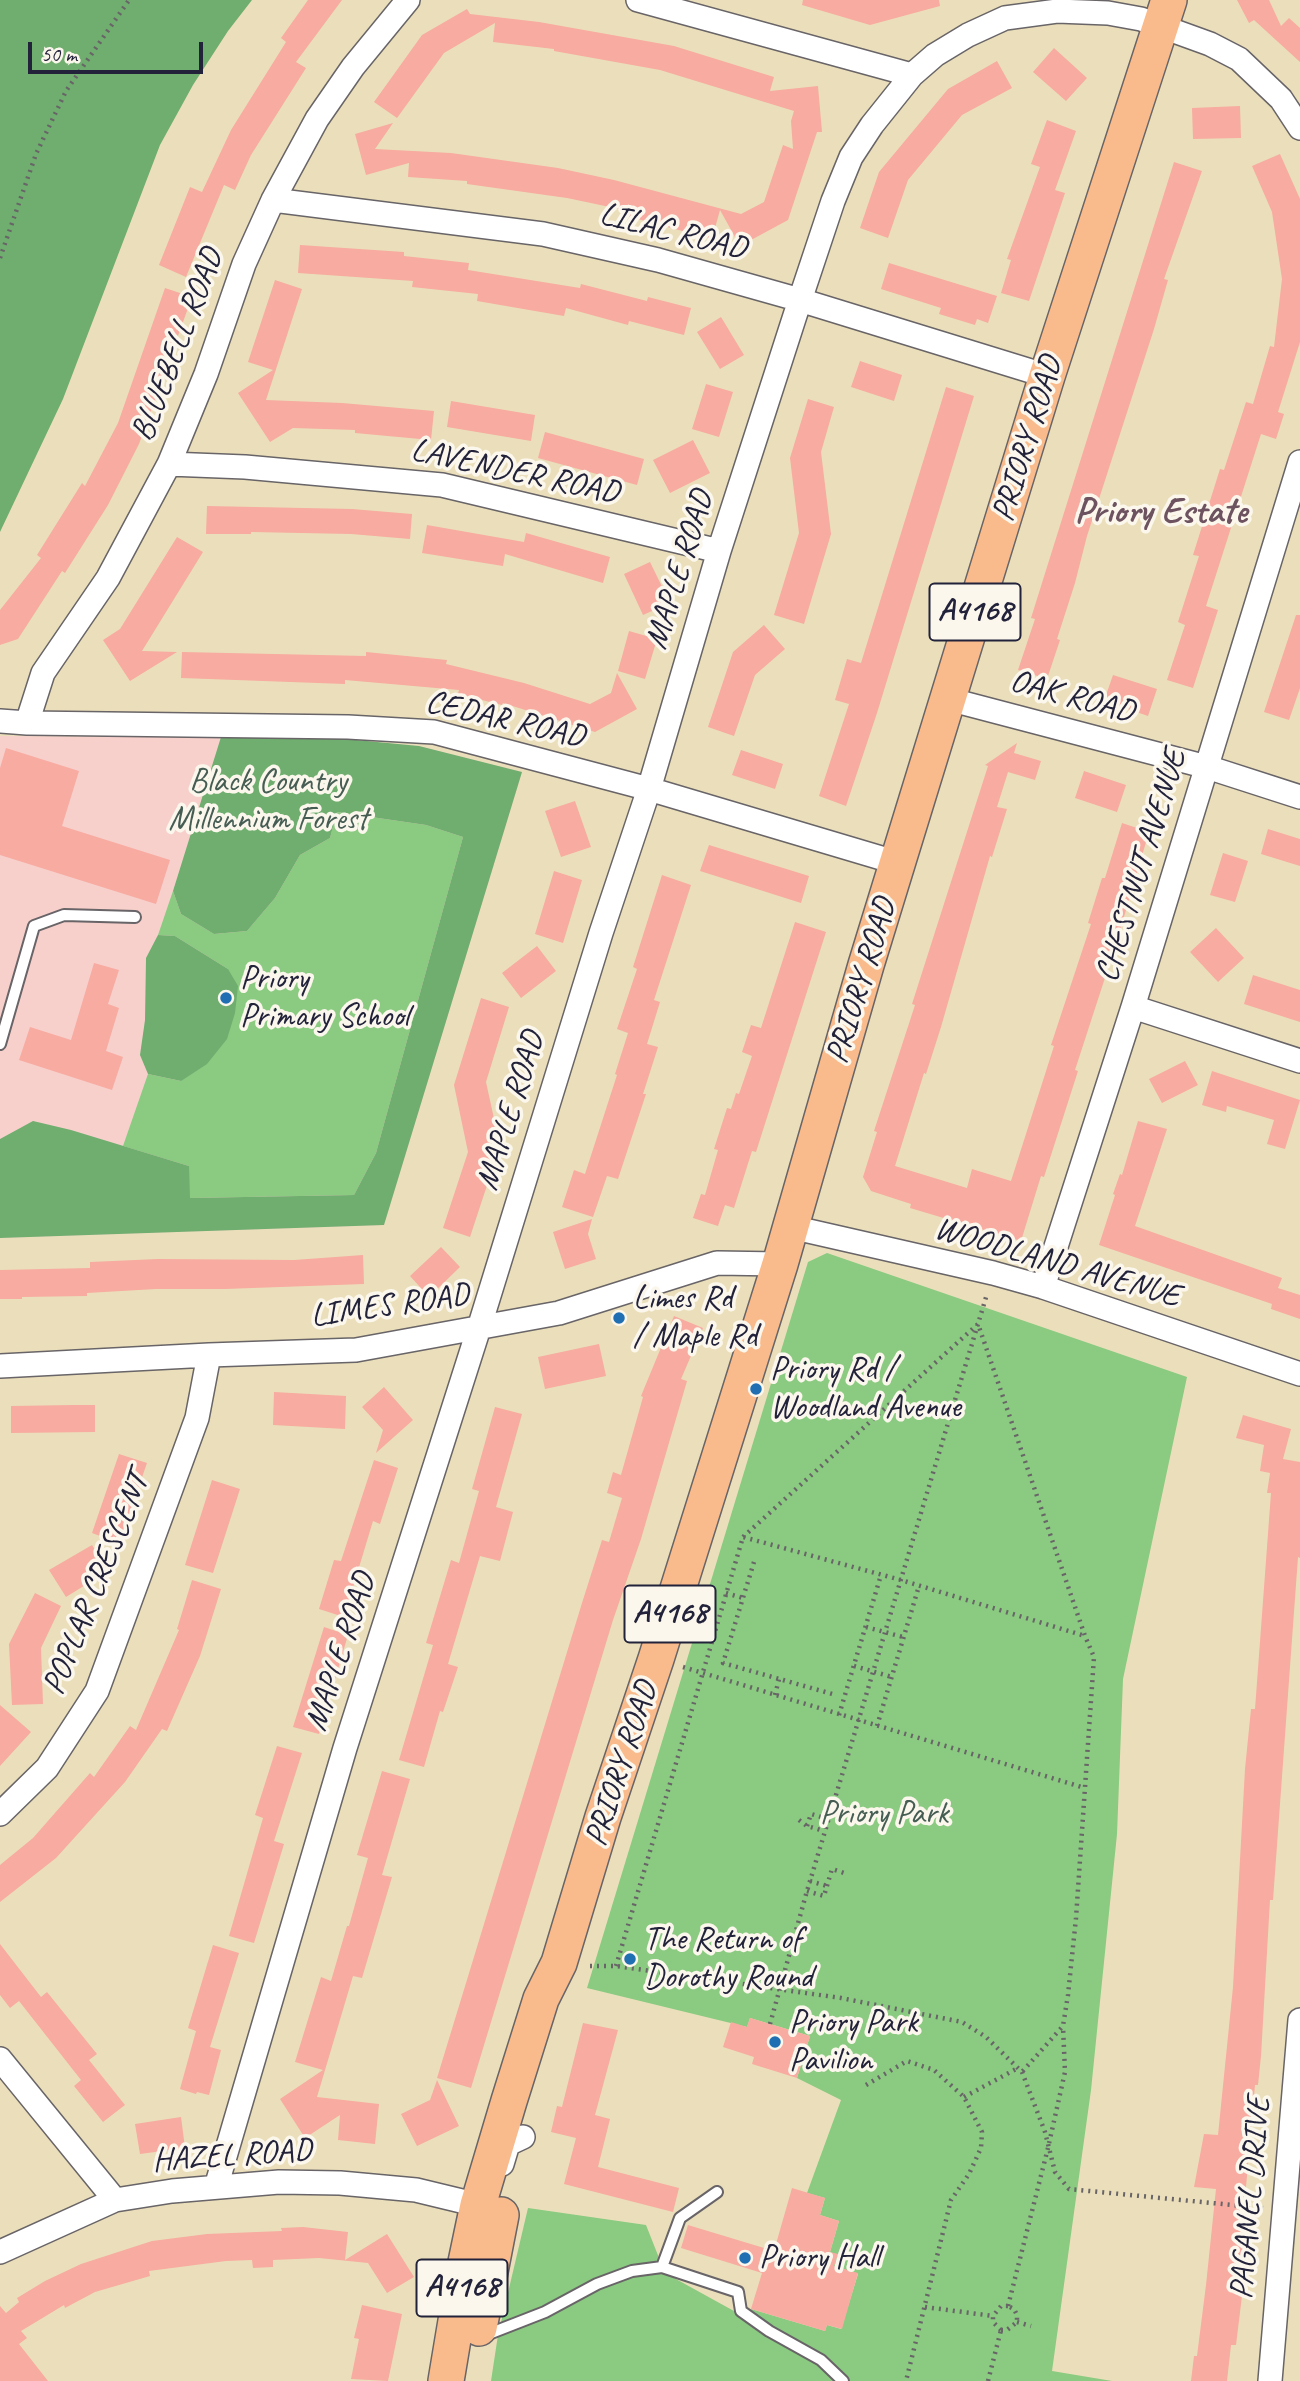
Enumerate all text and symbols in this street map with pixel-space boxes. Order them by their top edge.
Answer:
scale bar [32,28,206,72]
text: 50 m [41,41,77,67]
street label: LILAC ROAD [596,195,750,269]
street label: BLUEBELL ROAD [123,243,233,447]
street label: PRIORY ROAD [984,352,1072,526]
street label: LAVENDER ROAD [407,431,623,513]
street label: MAPLE ROAD [637,486,723,654]
district label: Priory Estate [1075,490,1247,534]
road number: A4168 [930,584,1020,640]
street label: OAK ROAD [1006,661,1138,733]
street label: CEDAR ROAD [422,683,588,757]
street label: CHESTNUT AVENUE [1088,745,1196,987]
park label: Black Country Millennium Forest [168,762,368,840]
street label: PRIORY ROAD [818,894,906,1068]
place label: Priory Primary School [240,959,409,1037]
marker: Priory Primary School [218,990,234,1006]
street label: MAPLE ROAD [468,1027,554,1195]
street label: WOODLAND AVENUE [930,1209,1184,1317]
street label: LIMES ROAD [308,1275,472,1337]
place label: Limes Rd / Maple Rd [633,1279,757,1357]
marker: Limes Rd / Maple Rd [611,1310,627,1326]
place label: Priory Rd / Woodland Avenue [770,1350,961,1428]
marker: Priory Rd / Woodland Avenue [748,1381,764,1397]
street label: POPLAR CRESCENT [35,1468,159,1700]
street label: MAPLE ROAD [297,1568,385,1736]
road number: A4168 [624,1586,716,1643]
street label: PRIORY ROAD [577,1677,667,1851]
park label: Priory Park [820,1794,948,1834]
place label: The Return of Dorothy Round [644,1920,813,1998]
marker: The Return of Dorothy Round [622,1951,638,1967]
place label: Priory Park Pavilion [789,2003,918,2081]
marker: Priory Park Pavilion [767,2034,783,2050]
street label: PAGANEL DRIVE [1222,2095,1280,2301]
street label: HAZEL ROAD [151,2131,313,2181]
place label: Priory Hall [759,2238,879,2278]
marker: Priory Hall [737,2250,753,2266]
road number: A4168 [416,2260,508,2316]

